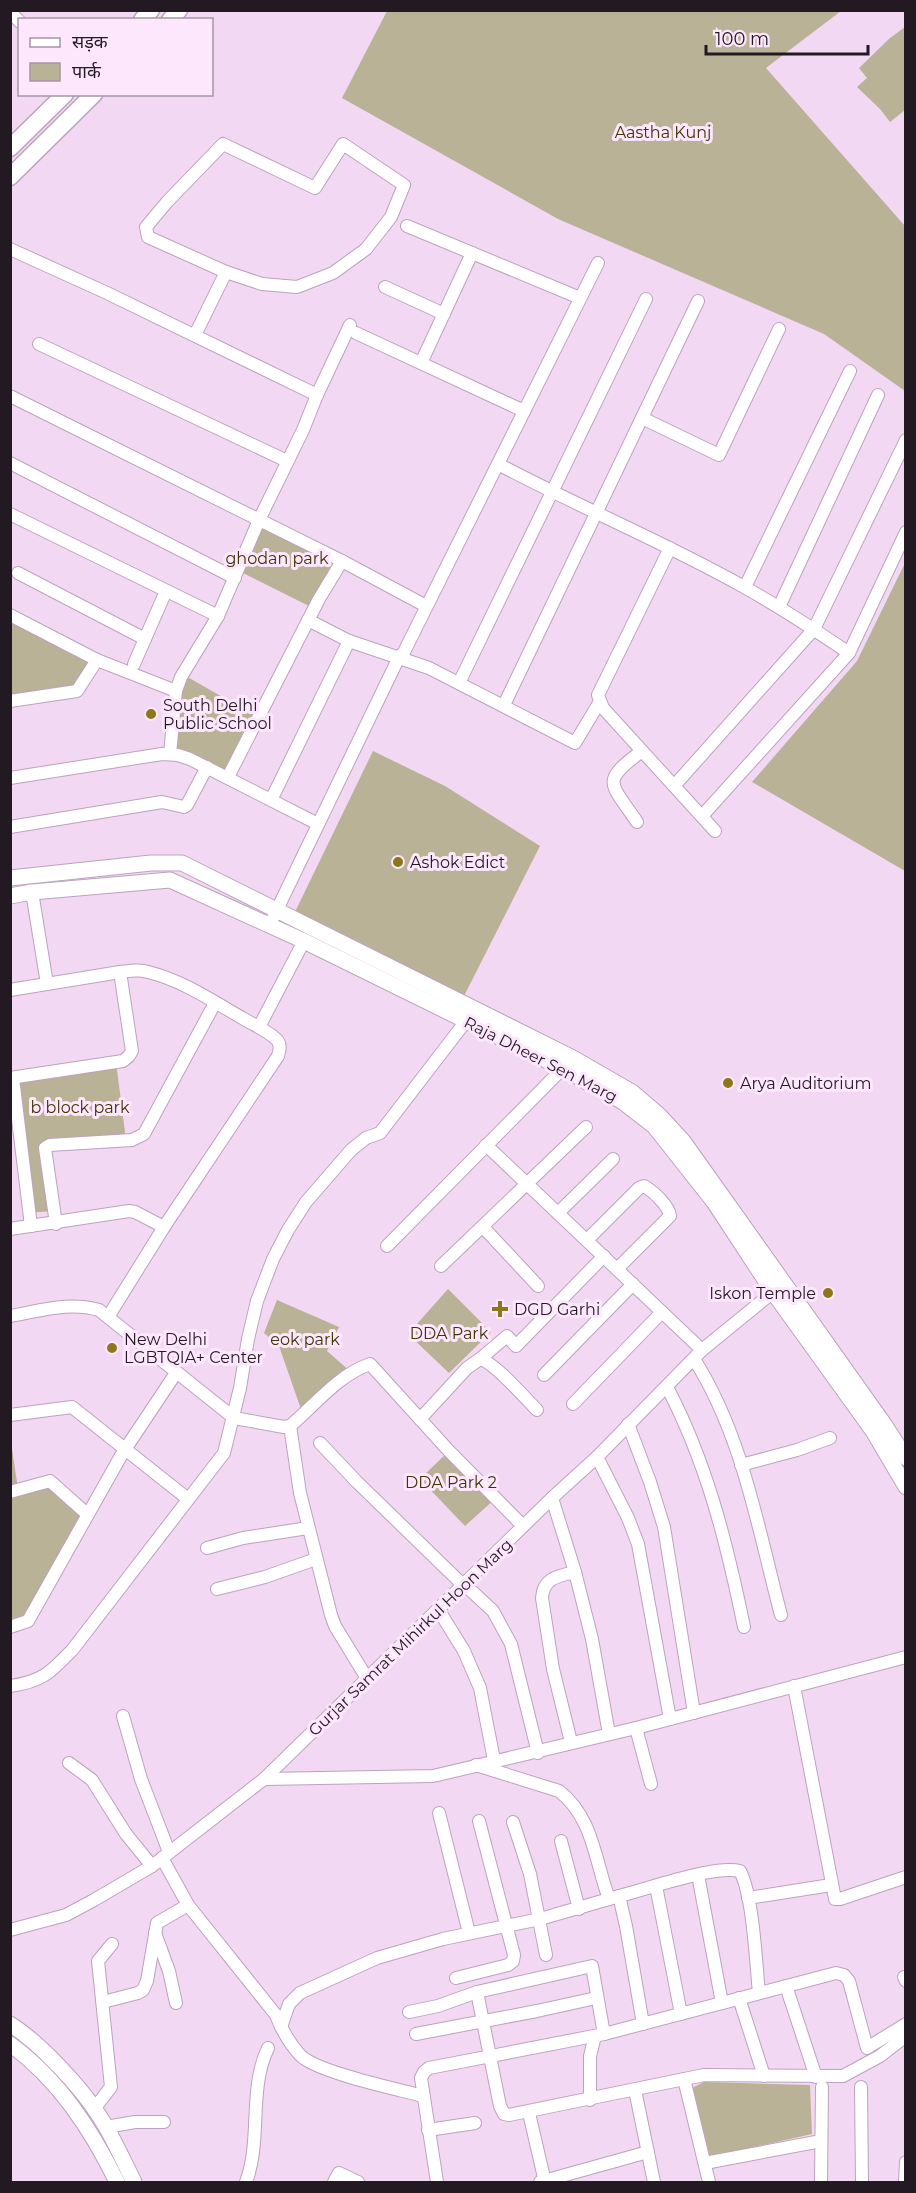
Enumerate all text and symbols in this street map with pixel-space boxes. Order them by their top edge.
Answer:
legend [18,18,213,96]
scale bar [706,18,868,56]
text: 100 m [715,28,769,50]
text: सड़क [72,31,109,53]
text: पार्क [72,61,102,83]
park label: Aastha Kunj [615,123,711,142]
park label: ghodan park [225,549,329,568]
place label: South Delhi Public School [163,696,272,733]
marker: South Delhi Public School [144,707,158,721]
place label: Ashok Edict [410,853,506,872]
marker: Ashok Edict [391,855,405,869]
street label: Raja Dheer Sen Marg [461,1013,621,1106]
place label: Arya Auditorium [740,1074,871,1093]
marker: Arya Auditorium [721,1076,735,1090]
park label: b block park [31,1098,130,1117]
place label: Iskon Temple [709,1284,816,1303]
marker: Iskon Temple [821,1286,835,1300]
marker: DGD Garhi [491,1300,509,1318]
place label: DGD Garhi [514,1300,600,1319]
park label: DDA Park [410,1324,489,1343]
place label: New Delhi LGBTQIA+ Center [124,1330,263,1367]
park label: eok park [270,1330,340,1349]
marker: New Delhi LGBTQIA+ Center [105,1341,119,1355]
park label: DDA Park 2 [405,1473,497,1492]
street label: Gurjar Samrat Mihirkul Hoon Marg [305,1535,516,1740]

